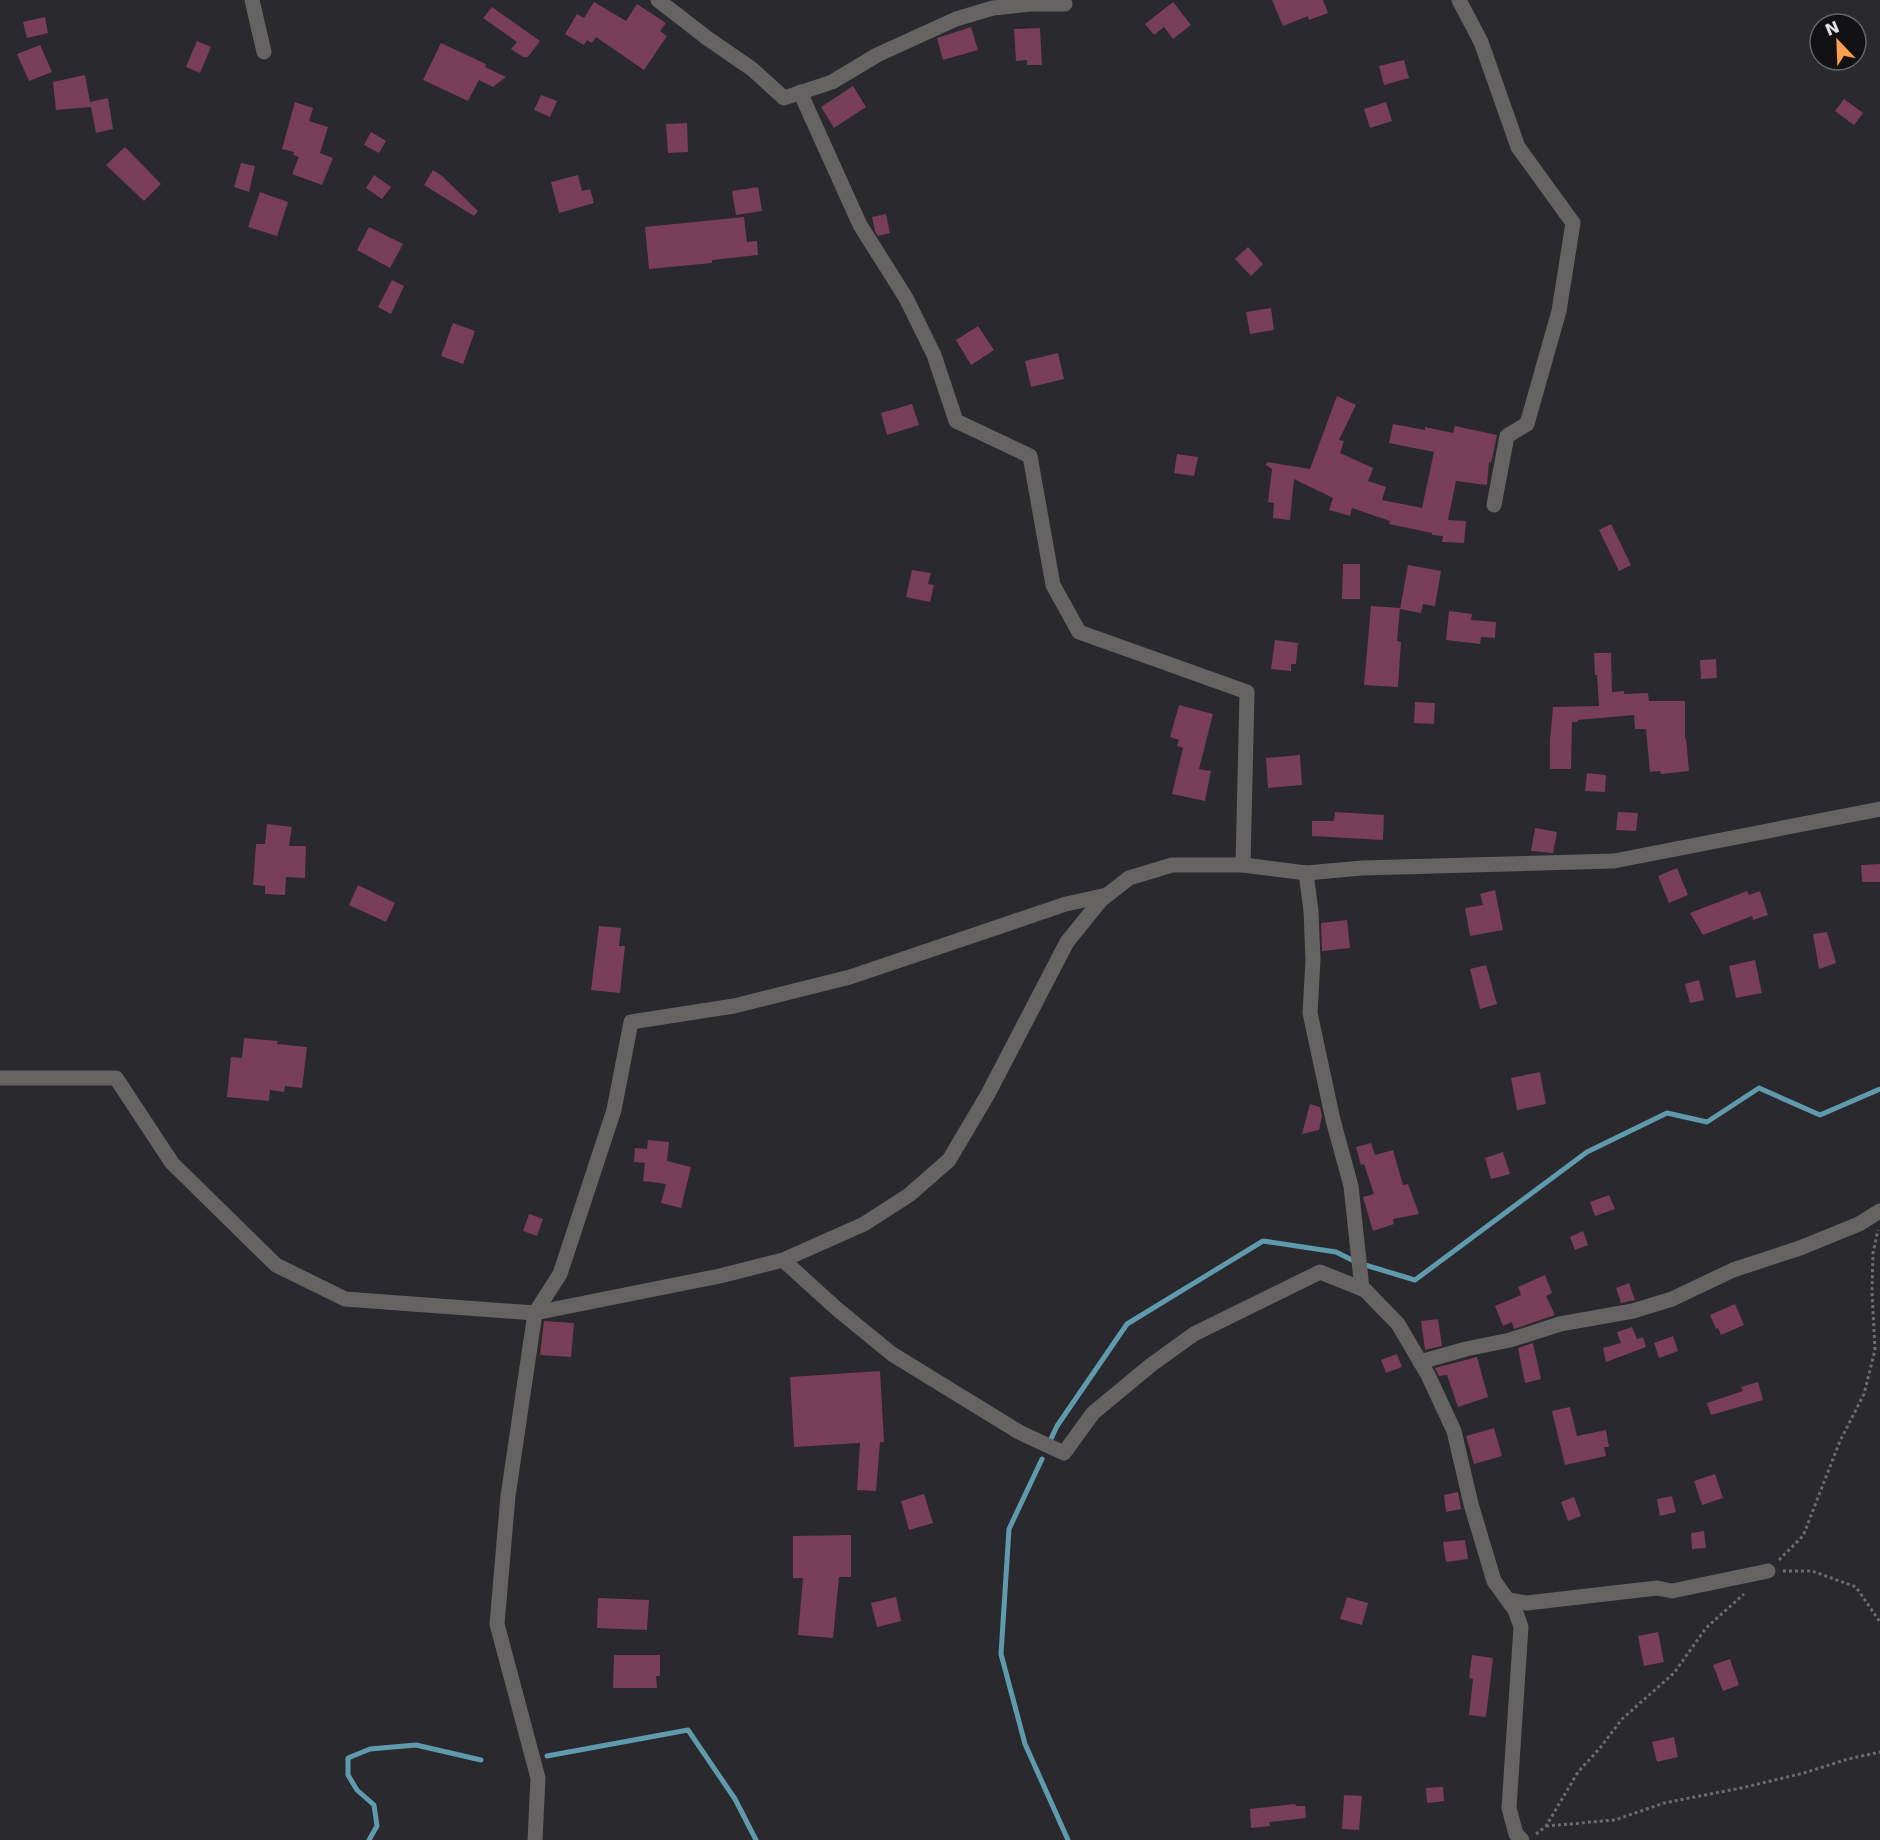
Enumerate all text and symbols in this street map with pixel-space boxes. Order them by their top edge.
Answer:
north arrow [1808,12,1868,72]
text: N [1822,17,1842,40]

